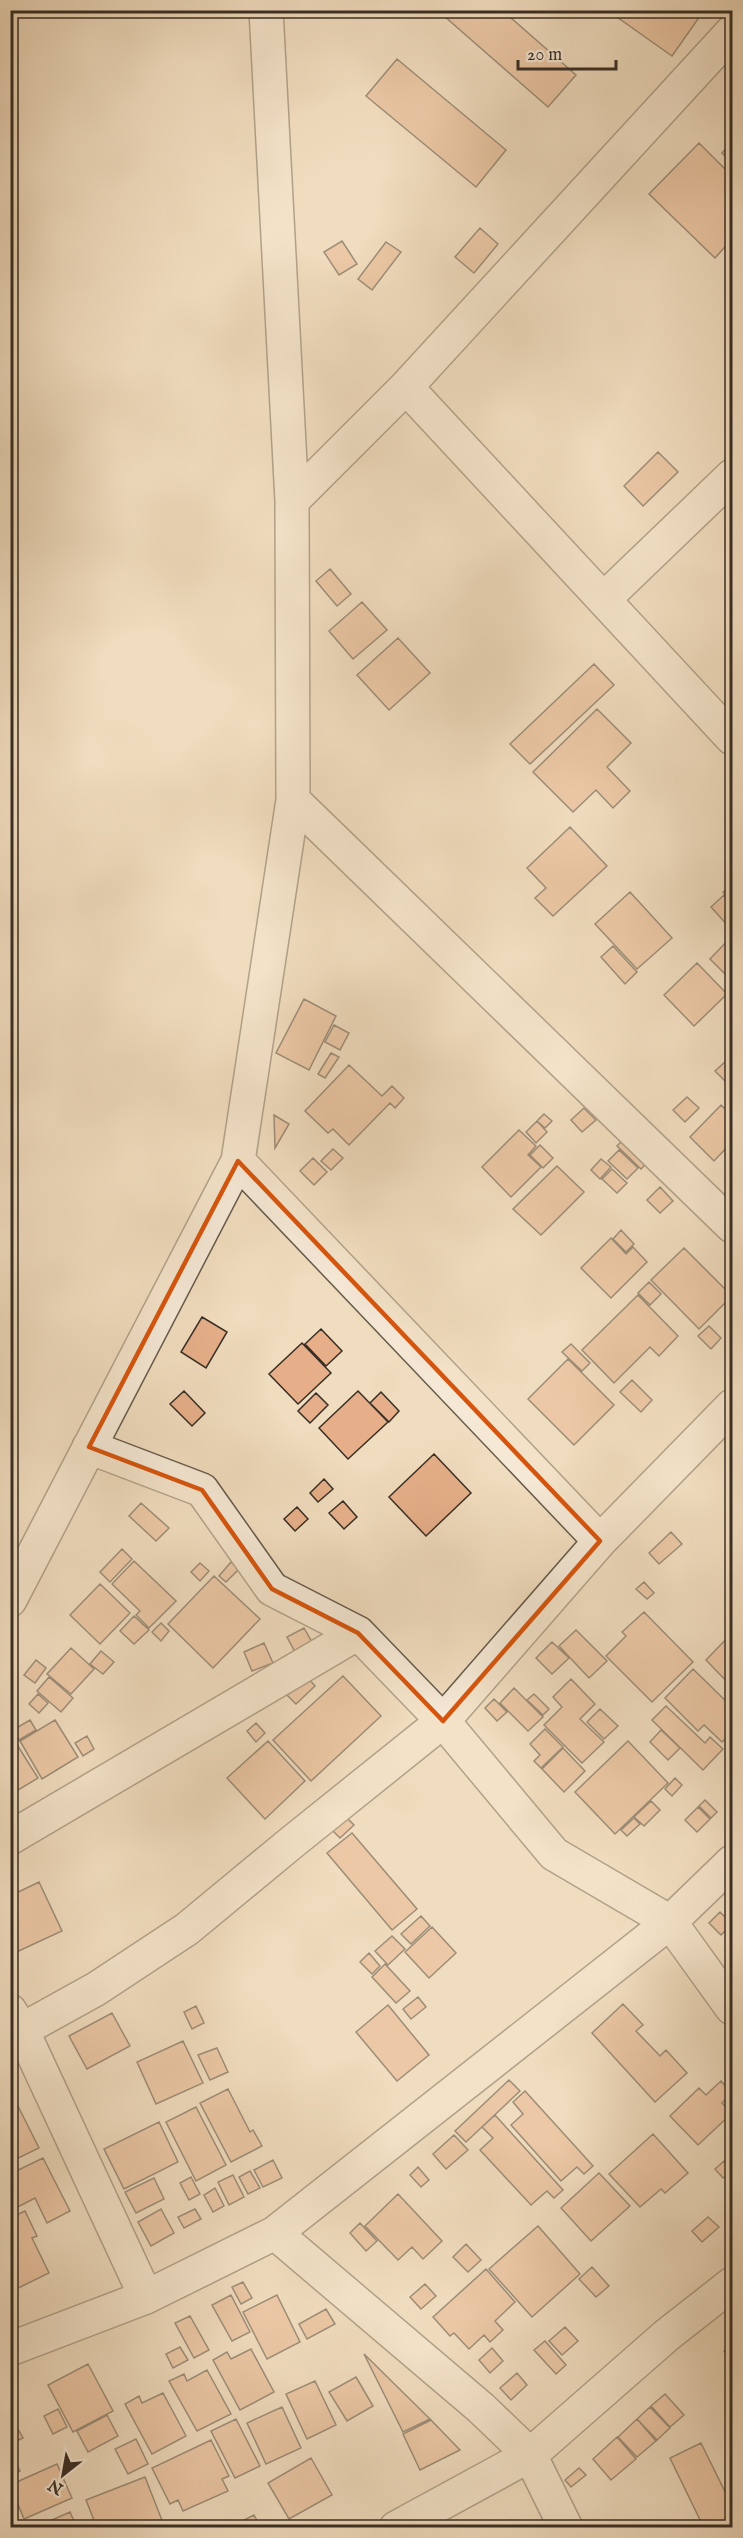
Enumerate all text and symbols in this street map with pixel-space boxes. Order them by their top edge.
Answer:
scale bar [518,33,616,71]
text: 20 m [527,44,562,67]
north arrow [33,2445,93,2505]
text: N [45,2474,68,2499]

